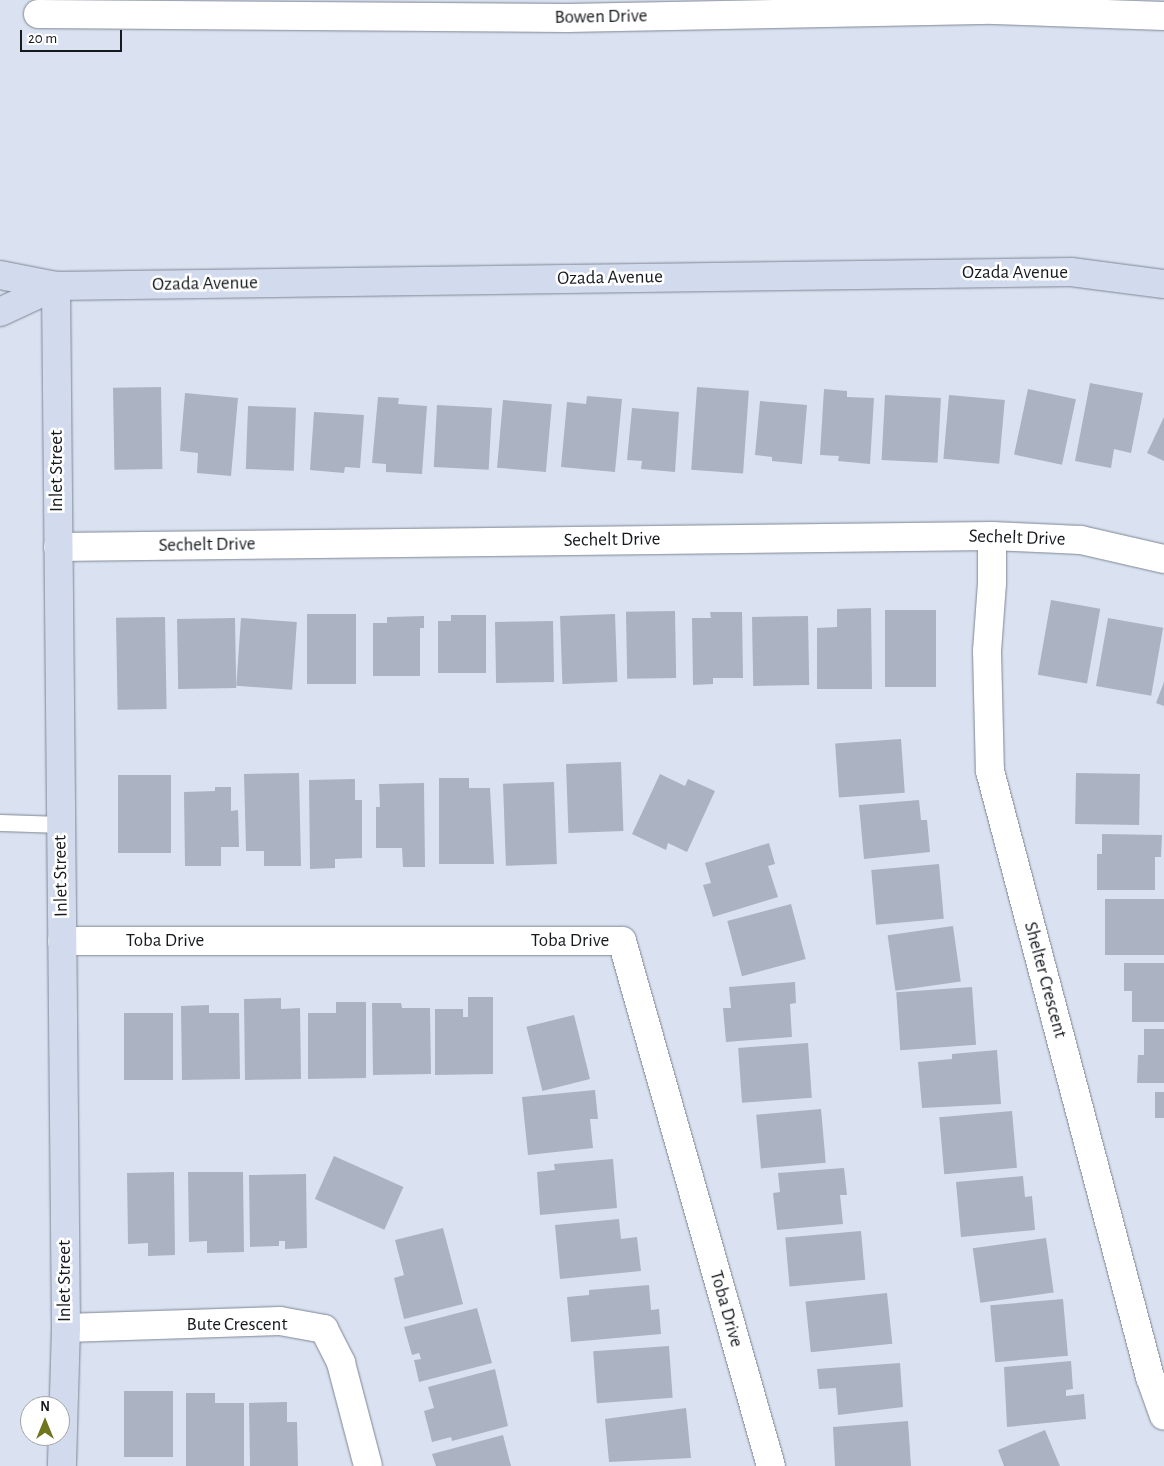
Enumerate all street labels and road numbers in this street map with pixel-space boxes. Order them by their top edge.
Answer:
street label: Bowen Drive [554,5,648,29]
street label: Ozada Avenue [962,262,1068,284]
street label: Ozada Avenue [557,266,663,290]
street label: Ozada Avenue [152,272,258,296]
street label: Inlet Street [46,430,68,512]
street label: Sechelt Drive [968,525,1066,551]
street label: Sechelt Drive [563,528,661,552]
street label: Sechelt Drive [158,533,256,557]
street label: Inlet Street [49,835,73,917]
street label: Shelter Crescent [1019,919,1071,1041]
street label: Toba Drive [126,930,204,952]
street label: Toba Drive [531,930,609,952]
street label: Inlet Street [54,1240,76,1322]
street label: Toba Drive [704,1268,748,1350]
street label: Bute Crescent [187,1314,287,1336]

